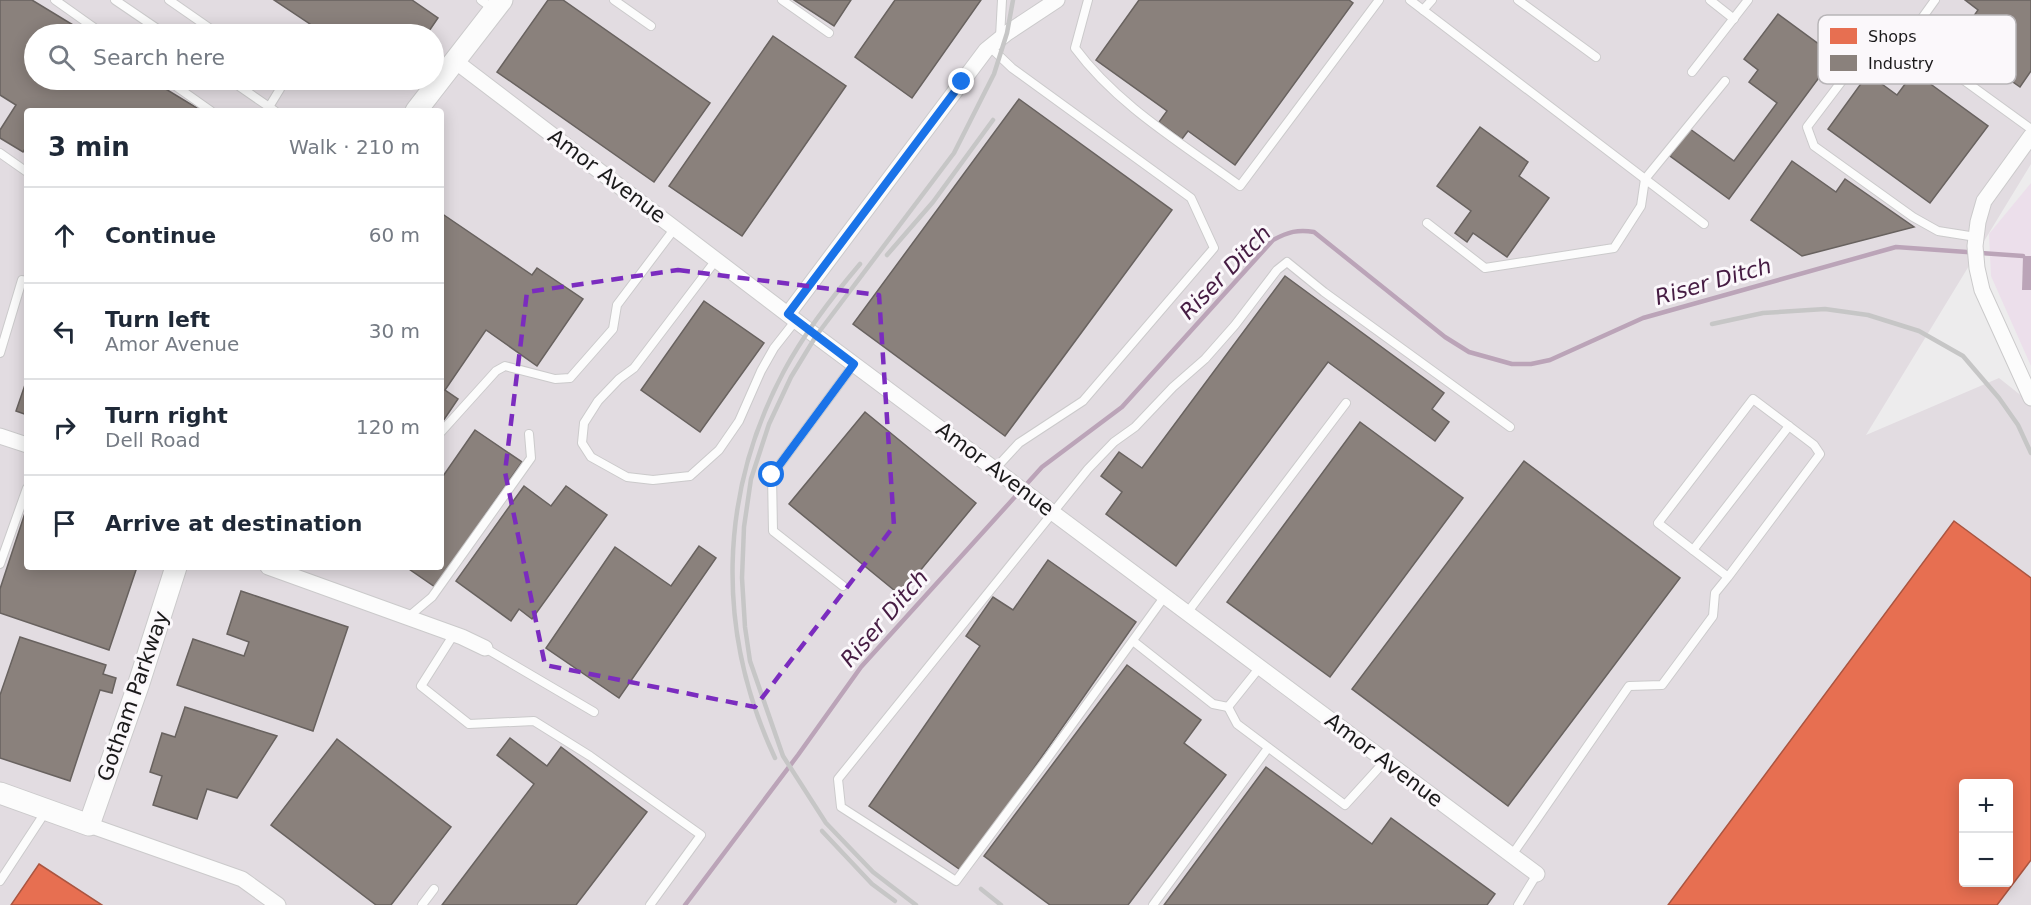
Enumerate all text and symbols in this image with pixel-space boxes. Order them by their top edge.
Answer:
legend [1818,15,2016,84]
search box [24,24,444,90]
text: Shops [1868,27,1917,46]
icon: search [45,41,78,74]
text: Search here [93,45,225,70]
text: Industry [1868,54,1934,73]
route end [948,68,974,94]
street label: Amor Avenue [543,124,671,228]
text: 3 min [48,132,130,162]
text: Walk · 210 m [289,135,420,159]
icon: ahead [48,219,81,252]
water label: Riser Ditch [1175,220,1276,324]
text: Continue [105,223,216,248]
text: 60 m [369,223,420,247]
water label: Riser Ditch [1652,253,1774,310]
text: Turn left [105,307,210,332]
icon: left [48,315,81,348]
text: 30 m [369,319,420,343]
text: Amor Avenue [105,332,239,356]
text: Turn right [105,403,228,428]
icon: right [48,411,81,444]
text: 120 m [356,415,420,439]
street label: Amor Avenue [931,417,1059,521]
text: Dell Road [105,428,200,452]
route start [758,461,784,487]
icon: arrive [48,507,81,540]
text: Arrive at destination [105,511,362,536]
water label: Riser Ditch [836,565,933,672]
street label: Gotham Parkway [93,608,173,784]
street label: Amor Avenue [1320,708,1448,812]
map controls [1959,779,2013,887]
button: + [1959,779,2013,833]
button: − [1959,833,2013,887]

